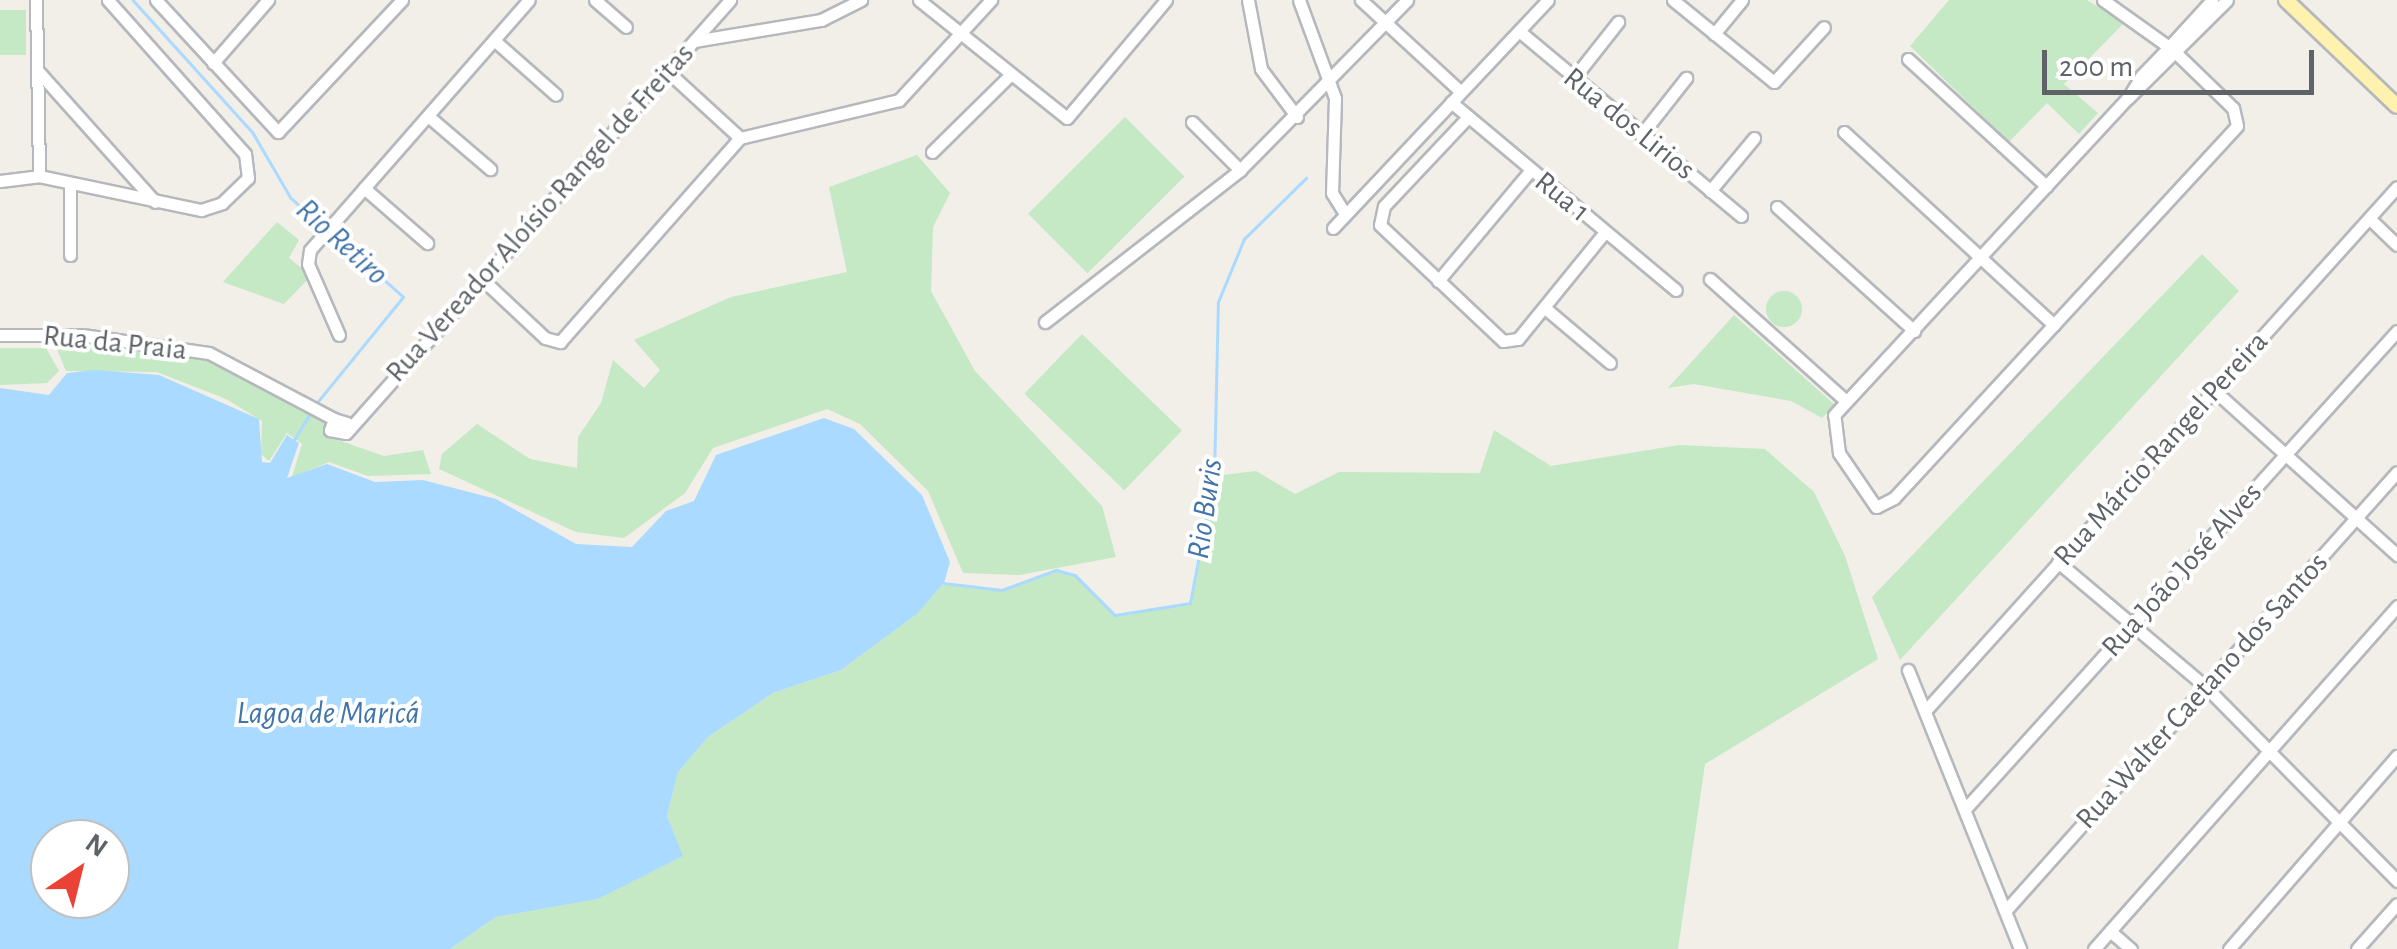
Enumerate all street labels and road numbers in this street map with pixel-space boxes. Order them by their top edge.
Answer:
street label: Rua Vereador Aloísio Rangel de Freitas [378,36,702,390]
street label: Rua dos Lirios [1556,60,1702,188]
street label: Rua 1 [1527,164,1597,230]
street label: Rua da Praia [41,318,189,368]
street label: Rua Márcio Rangel Pereira [2046,324,2276,574]
street label: Rua João José Alves [2094,475,2270,665]
street label: Rua Walter Caetano dos Santos [2068,545,2336,837]

